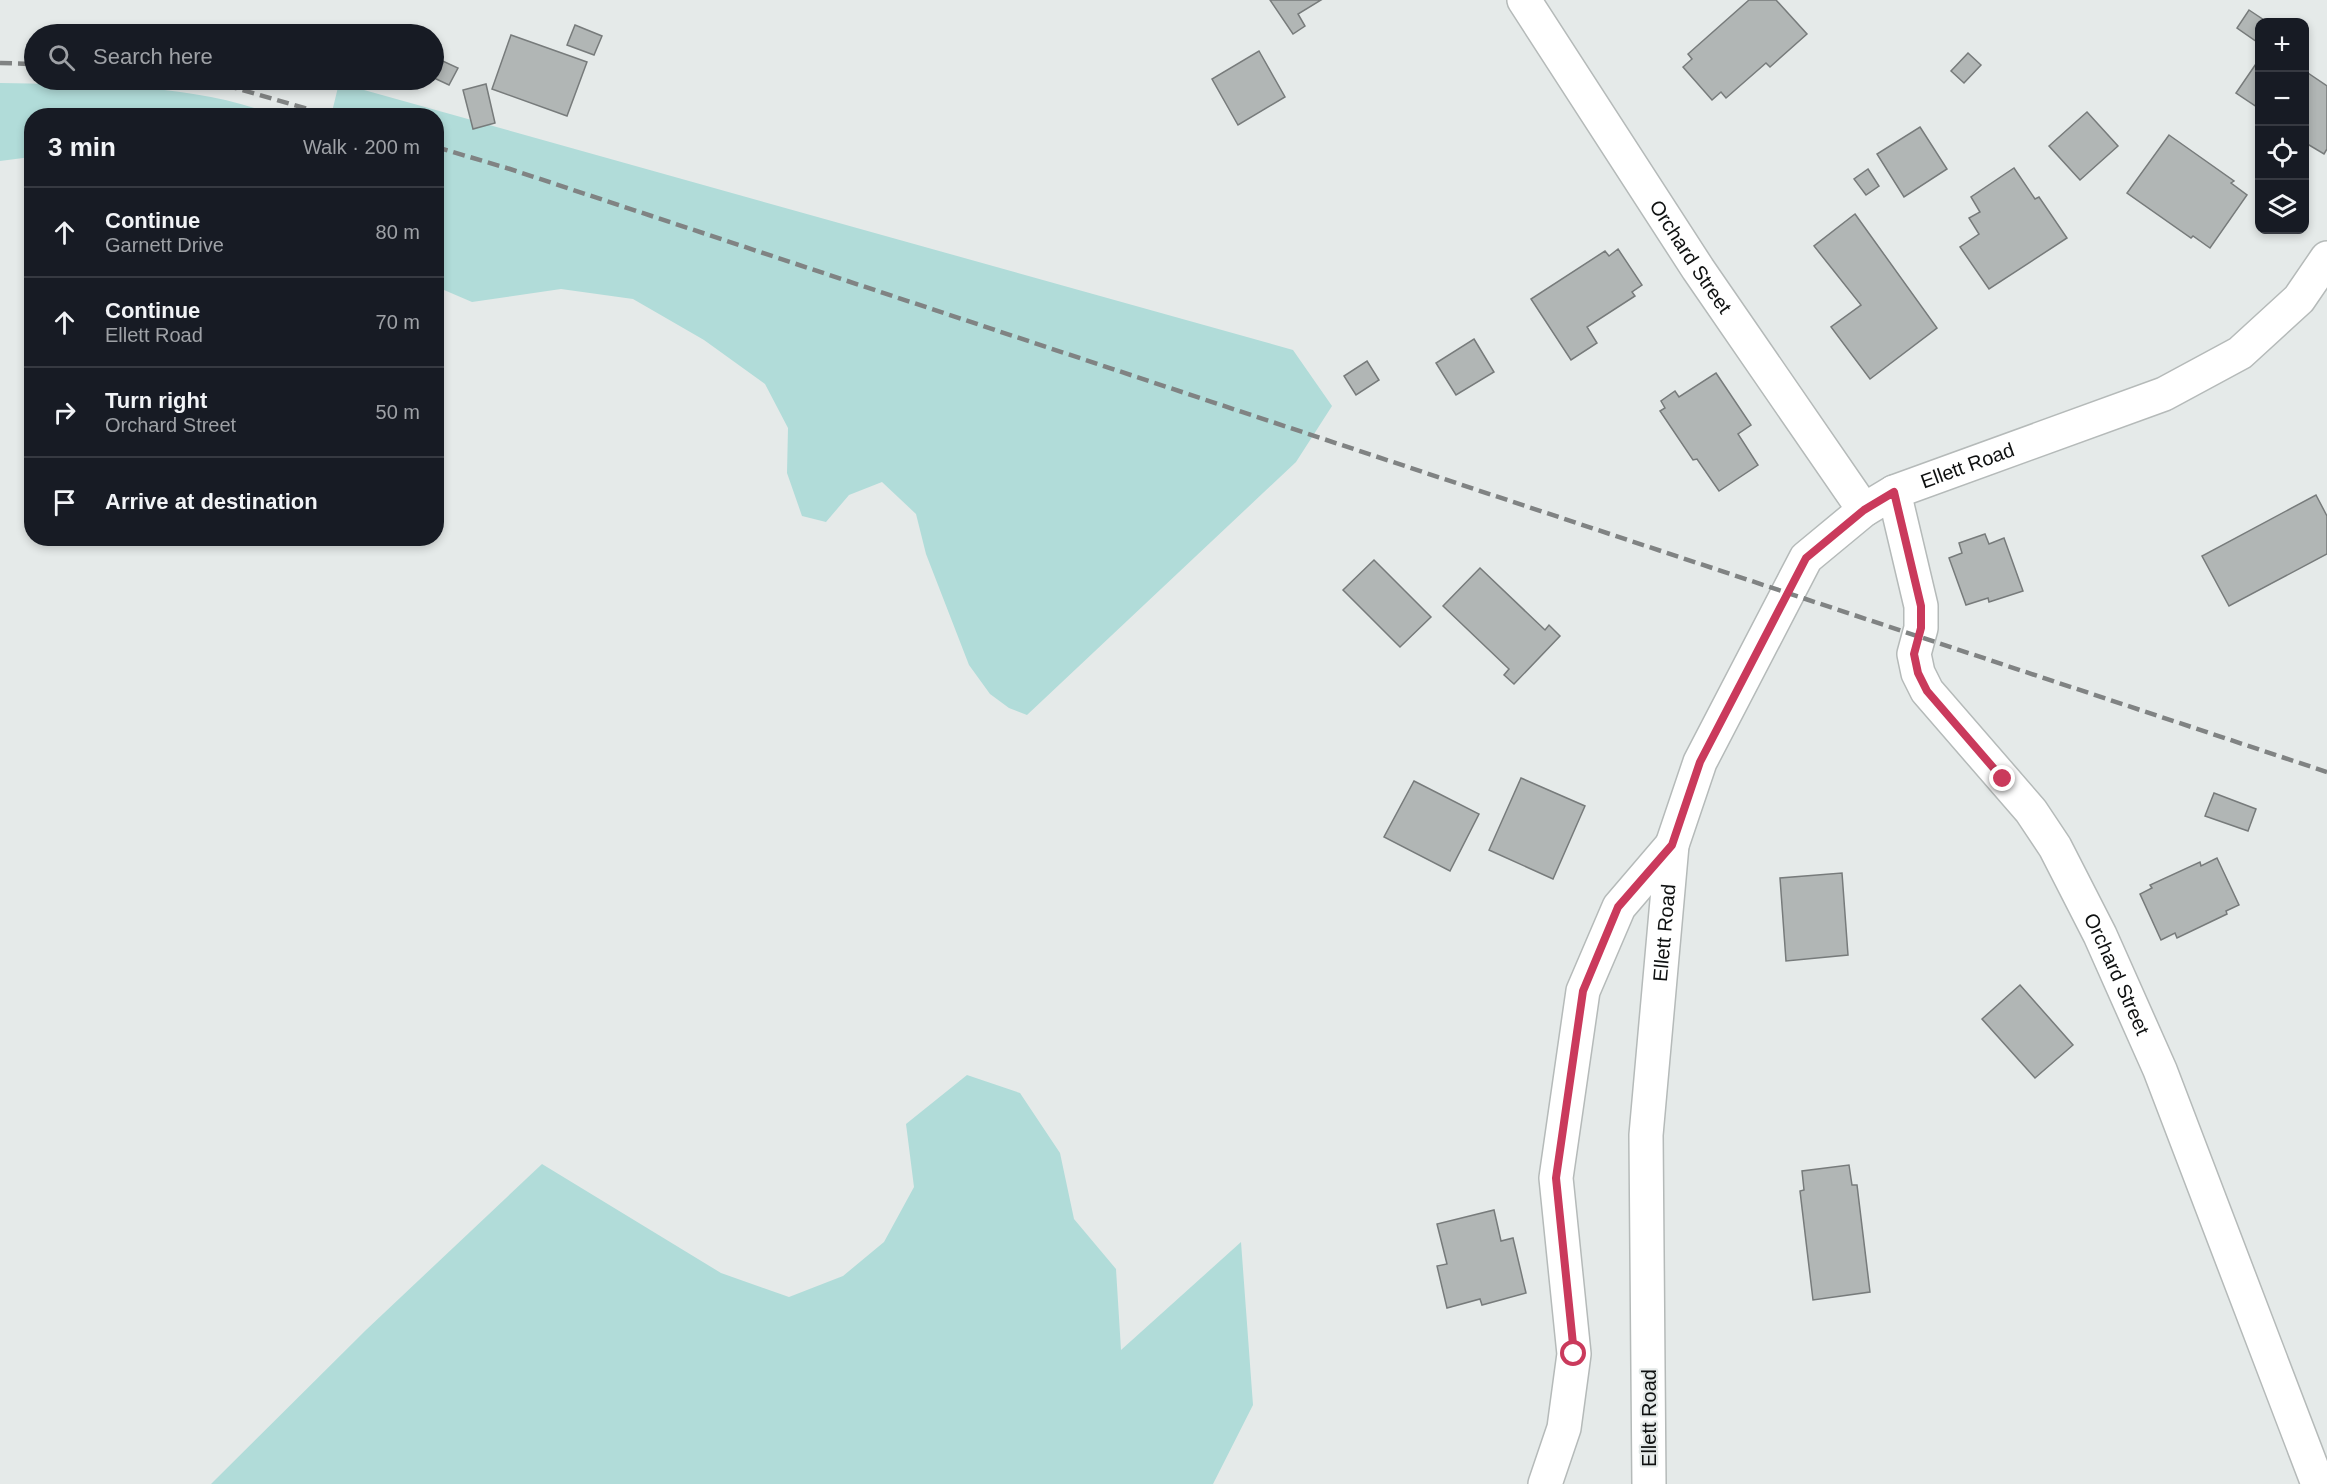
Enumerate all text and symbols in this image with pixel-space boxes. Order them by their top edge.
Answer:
map controls [2255,18,2309,234]
button: + [2255,18,2309,72]
search box [24,24,444,90]
icon: search [45,41,78,74]
text: Search here [93,44,213,69]
button: − [2255,72,2309,126]
button: locate [2255,126,2309,180]
text: 3 min [48,132,116,162]
text: Walk · 200 m [303,136,420,158]
button: layers [2255,180,2309,234]
street label: Orchard Street [1645,196,1736,318]
text: Continue [105,208,200,233]
icon: ahead [48,216,81,249]
text: 80 m [376,221,420,243]
text: Garnett Drive [105,234,224,256]
text: Continue [105,298,200,323]
icon: ahead [48,306,81,339]
text: 70 m [376,311,420,333]
text: Ellett Road [105,324,203,346]
text: Turn right [105,388,207,413]
icon: right [48,396,81,429]
text: 50 m [376,401,420,423]
text: Orchard Street [105,414,236,436]
street label: Ellett Road [1918,438,2017,492]
icon: arrive [48,486,81,519]
text: Arrive at destination [105,489,318,514]
route end [1989,765,2015,791]
street label: Ellett Road [1649,883,1679,983]
street label: Orchard Street [2080,909,2154,1039]
route start [1560,1340,1586,1366]
street label: Ellett Road [1638,1369,1660,1467]

